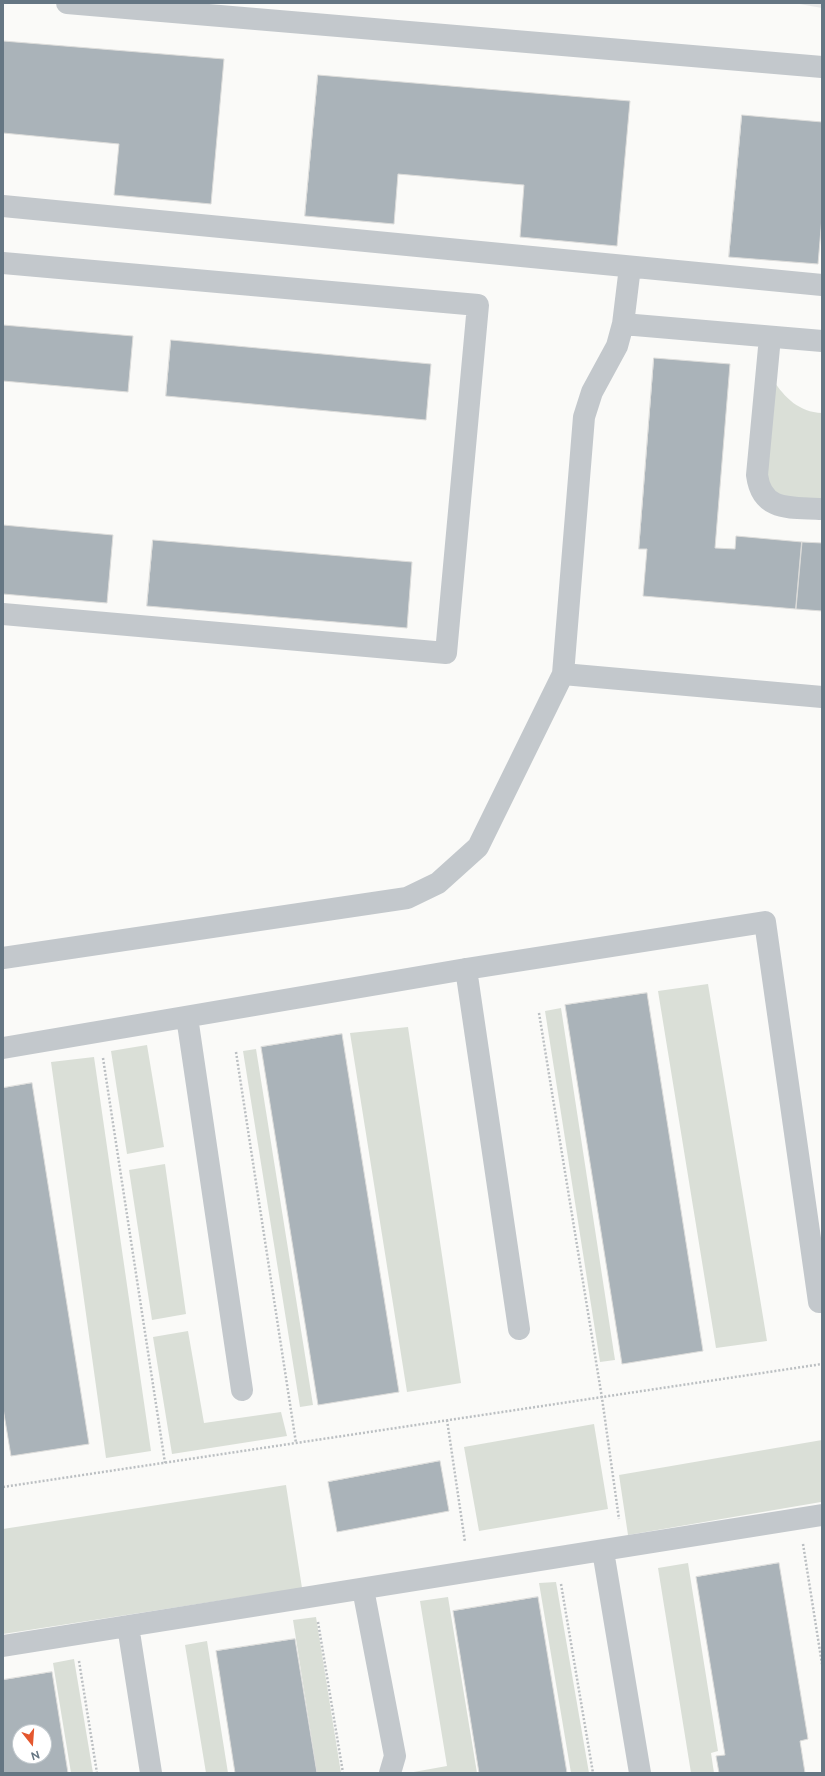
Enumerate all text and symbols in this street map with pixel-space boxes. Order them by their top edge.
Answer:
north arrow [12,1724,52,1764]
text: N [29,1748,41,1762]

